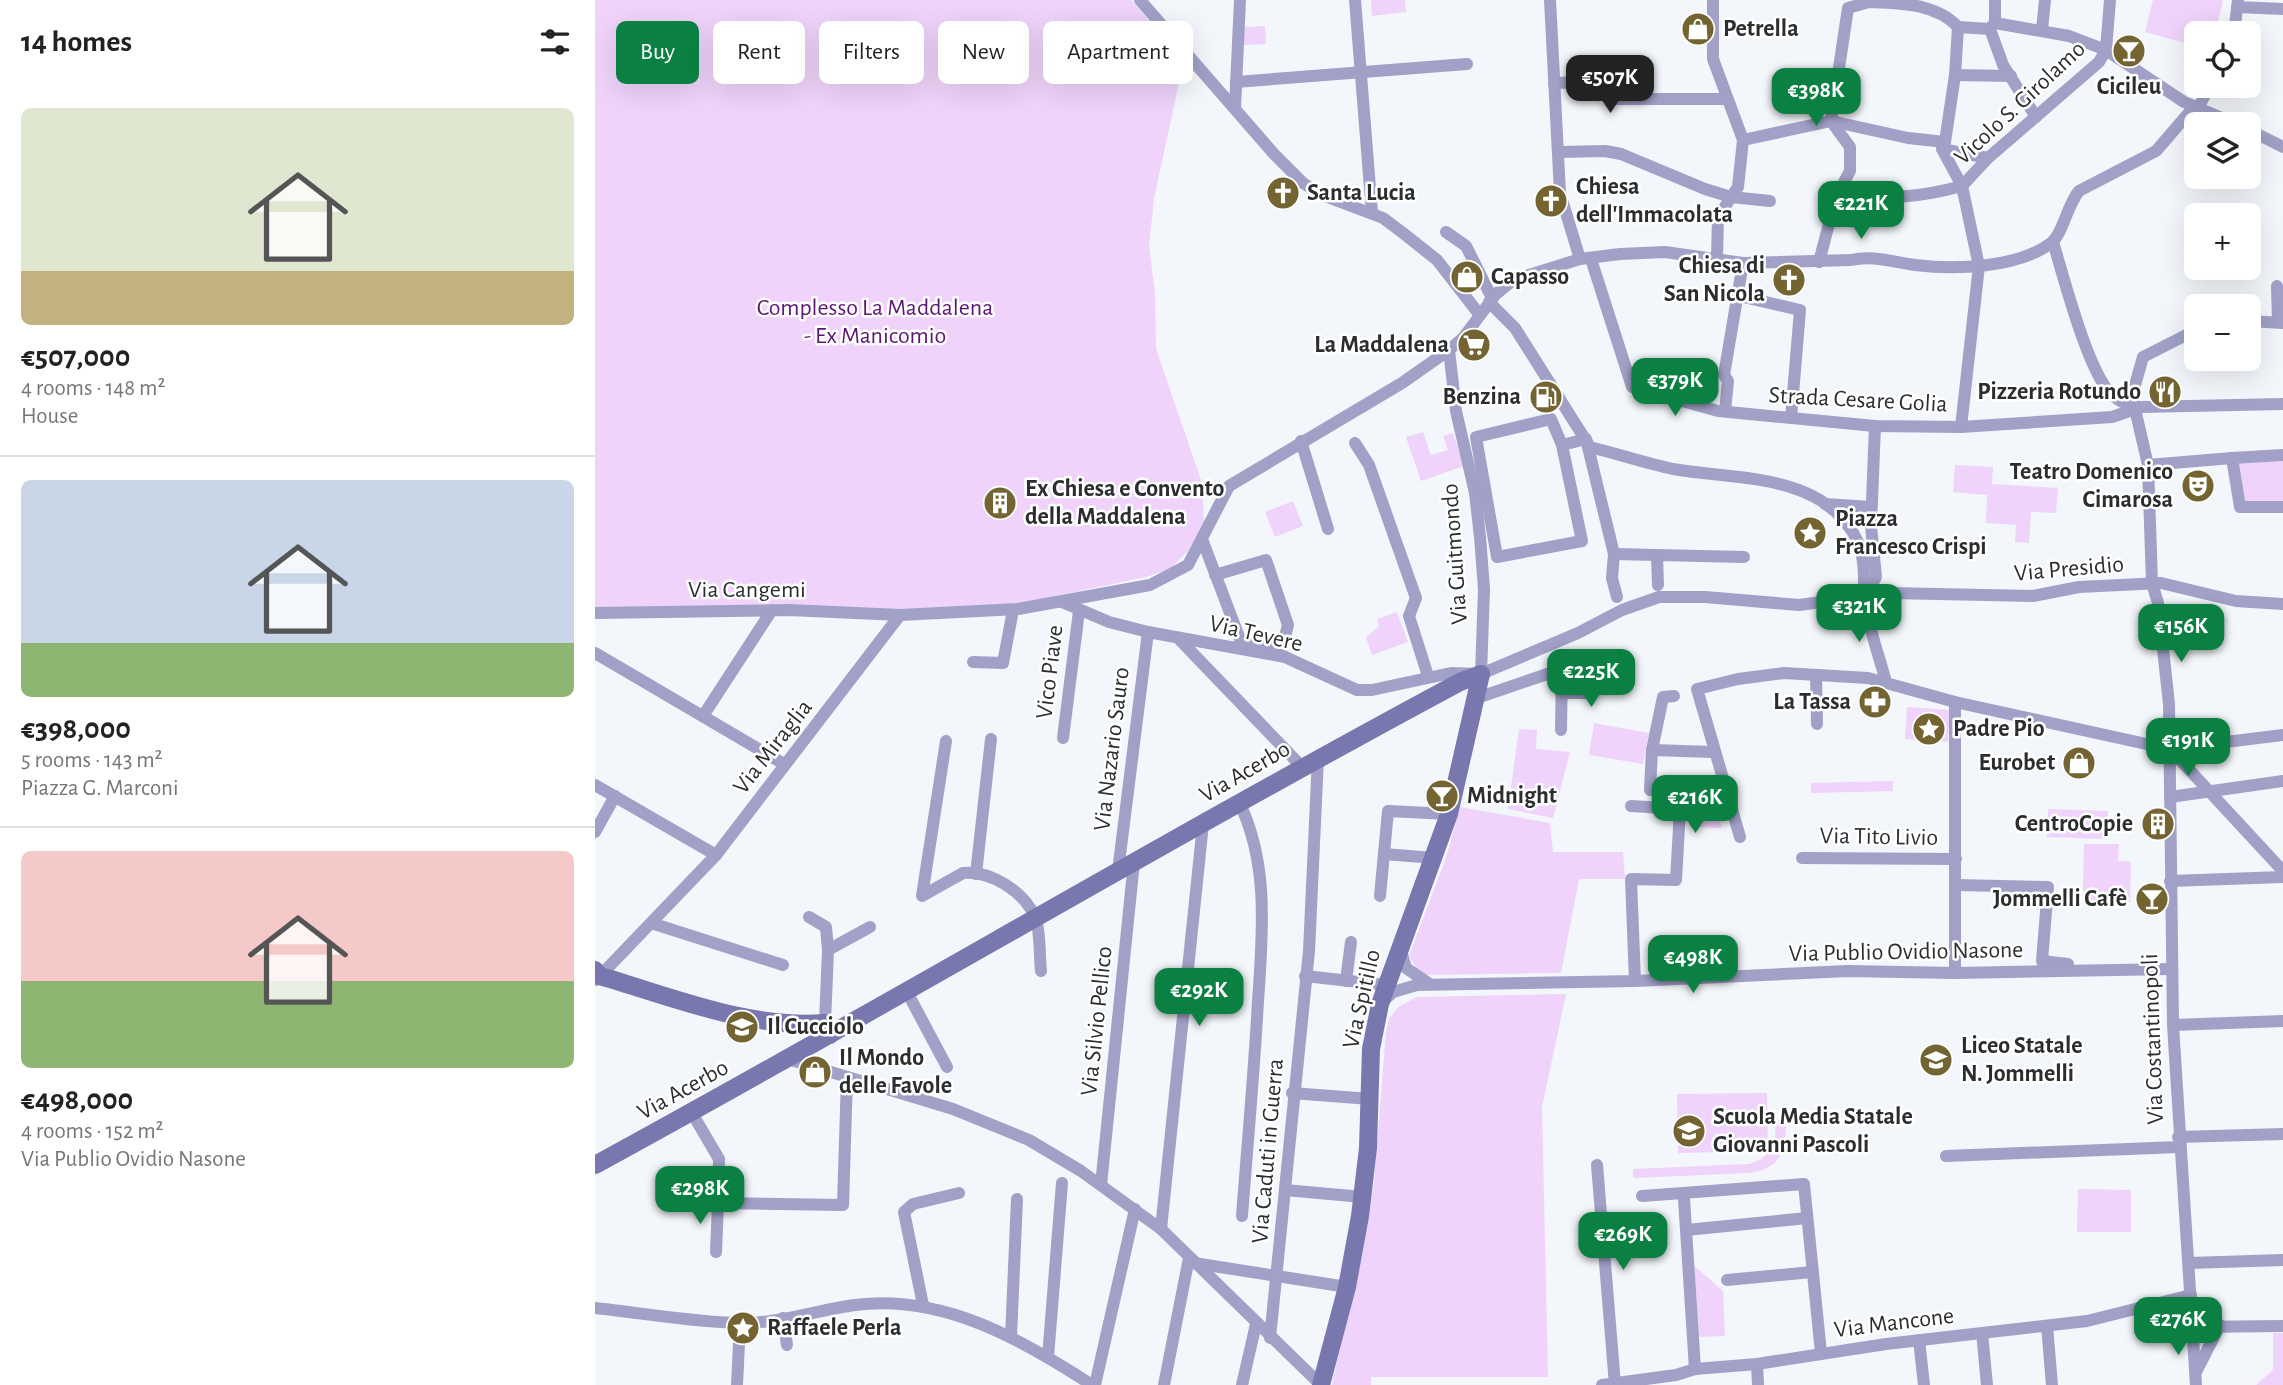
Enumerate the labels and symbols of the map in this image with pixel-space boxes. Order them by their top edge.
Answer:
shop icon: Petrella [1679,10,1717,48]
place label: Petrella [1723,17,1799,41]
bar icon: Cicileu [2110,32,2148,70]
street label: Vicolo S. Girolamo [1950,37,2090,169]
pin: €507K [1561,55,1659,115]
pin: €398K [1767,68,1865,128]
place label: Cicileu [2097,75,2162,99]
church icon: Santa Lucia [1264,174,1302,212]
place label: Chiesa dell'Immacolata [1576,175,1733,227]
place label: Santa Lucia [1307,181,1416,205]
church icon: Chiesa dell'Immacolata [1532,182,1570,220]
pin: €221K [1812,182,1910,241]
place label: Chiesa di San Nicola [1664,254,1765,306]
shop icon: Capasso [1448,258,1486,296]
church icon: Chiesa di San Nicola [1770,261,1808,299]
place label: Capasso [1491,265,1569,289]
park label: Complesso La Maddalena - Ex Manicomio [757,296,993,348]
supermarket icon: La Maddalena [1455,326,1493,364]
place label: La Maddalena [1314,333,1449,357]
pin: €379K [1626,358,1724,418]
restaurant icon: Pizzeria Rotundo [2146,373,2184,411]
fuel station icon: Benzina [1527,378,1565,416]
place label: Pizzeria Rotundo [1977,380,2141,404]
street label: Strada Cesare Golia [1768,383,1948,417]
place label: Benzina [1443,385,1521,409]
place label: Teatro Domenico Cimarosa [2010,460,2173,512]
theatre icon: Teatro Domenico Cimarosa [2179,467,2217,505]
place label: Ex Chiesa e Convento della Maddalena [1025,477,1225,529]
street label: Via Guitmondo [1438,483,1472,625]
building icon: Ex Chiesa e Convento della Maddalena [981,484,1019,522]
place label: Piazza Francesco Crispi [1835,507,1987,559]
place icon: Piazza Francesco Crispi [1791,514,1829,552]
street label: Via Presidio [2013,552,2125,586]
street label: Via Cangemi [688,578,806,602]
pin: €321K [1810,584,1908,644]
pin: €156K [2132,604,2230,664]
street label: Via Tevere [1207,612,1305,656]
street label: Vico Piave [1032,624,1068,720]
pin: €225K [1542,650,1640,709]
street label: Via Nazario Sauro [1090,666,1134,832]
pharmacy icon: La Tassa [1856,683,1894,721]
place label: La Tassa [1773,690,1851,714]
street label: Via Miraglia [729,695,817,799]
place icon: Padre Pio [1910,710,1948,748]
place label: Padre Pio [1953,717,2045,741]
pin: €191K [2139,718,2237,778]
street label: Via Acerbo [1196,737,1294,807]
shop icon: Eurobet [2060,744,2098,782]
place label: Eurobet [1979,751,2055,775]
pin: €216K [1646,776,1744,835]
bar icon: Midnight [1423,777,1461,815]
place label: Midnight [1467,784,1557,808]
building icon: CentroCopie [2139,805,2177,843]
place label: CentroCopie [2015,812,2133,836]
street label: Via Tito Livio [1820,824,1938,850]
bar icon: Jommelli Cafè [2133,880,2171,918]
place label: Jommelli Cafè [1993,887,2127,911]
pin: €498K [1644,936,1742,995]
street label: Via Publio Ovidio Nasone [1788,938,2024,966]
street label: Via Silvio Pellico [1077,945,1117,1097]
street label: Via Spitillo [1339,947,1385,1051]
street label: Via Costantinopoli [2138,953,2168,1125]
pin: €292K [1150,968,1248,1028]
school or university icon: Il Cucciolo [723,1008,761,1046]
place label: Il Cucciolo [767,1015,864,1039]
place label: Liceo Statale N. Jommelli [1961,1034,2083,1086]
school or university icon: Liceo Statale N. Jommelli [1917,1041,1955,1079]
place label: Il Mondo delle Favole [839,1046,952,1098]
shop icon: Il Mondo delle Favole [796,1053,834,1091]
street label: Via Acerbo [633,1055,733,1125]
street label: Via Caduti in Guerra [1248,1057,1288,1245]
place label: Scuola Media Statale Giovanni Pascoli [1713,1105,1913,1157]
school or university icon: Scuola Media Statale Giovanni Pascoli [1670,1112,1708,1150]
pin: €298K [651,1166,749,1226]
pin: €269K [1574,1212,1672,1272]
pin: €276K [2129,1298,2227,1357]
street label: Via Mancone [1833,1304,1955,1342]
place icon: Raffaele Perla [724,1309,762,1347]
place label: Raffaele Perla [767,1316,902,1340]

